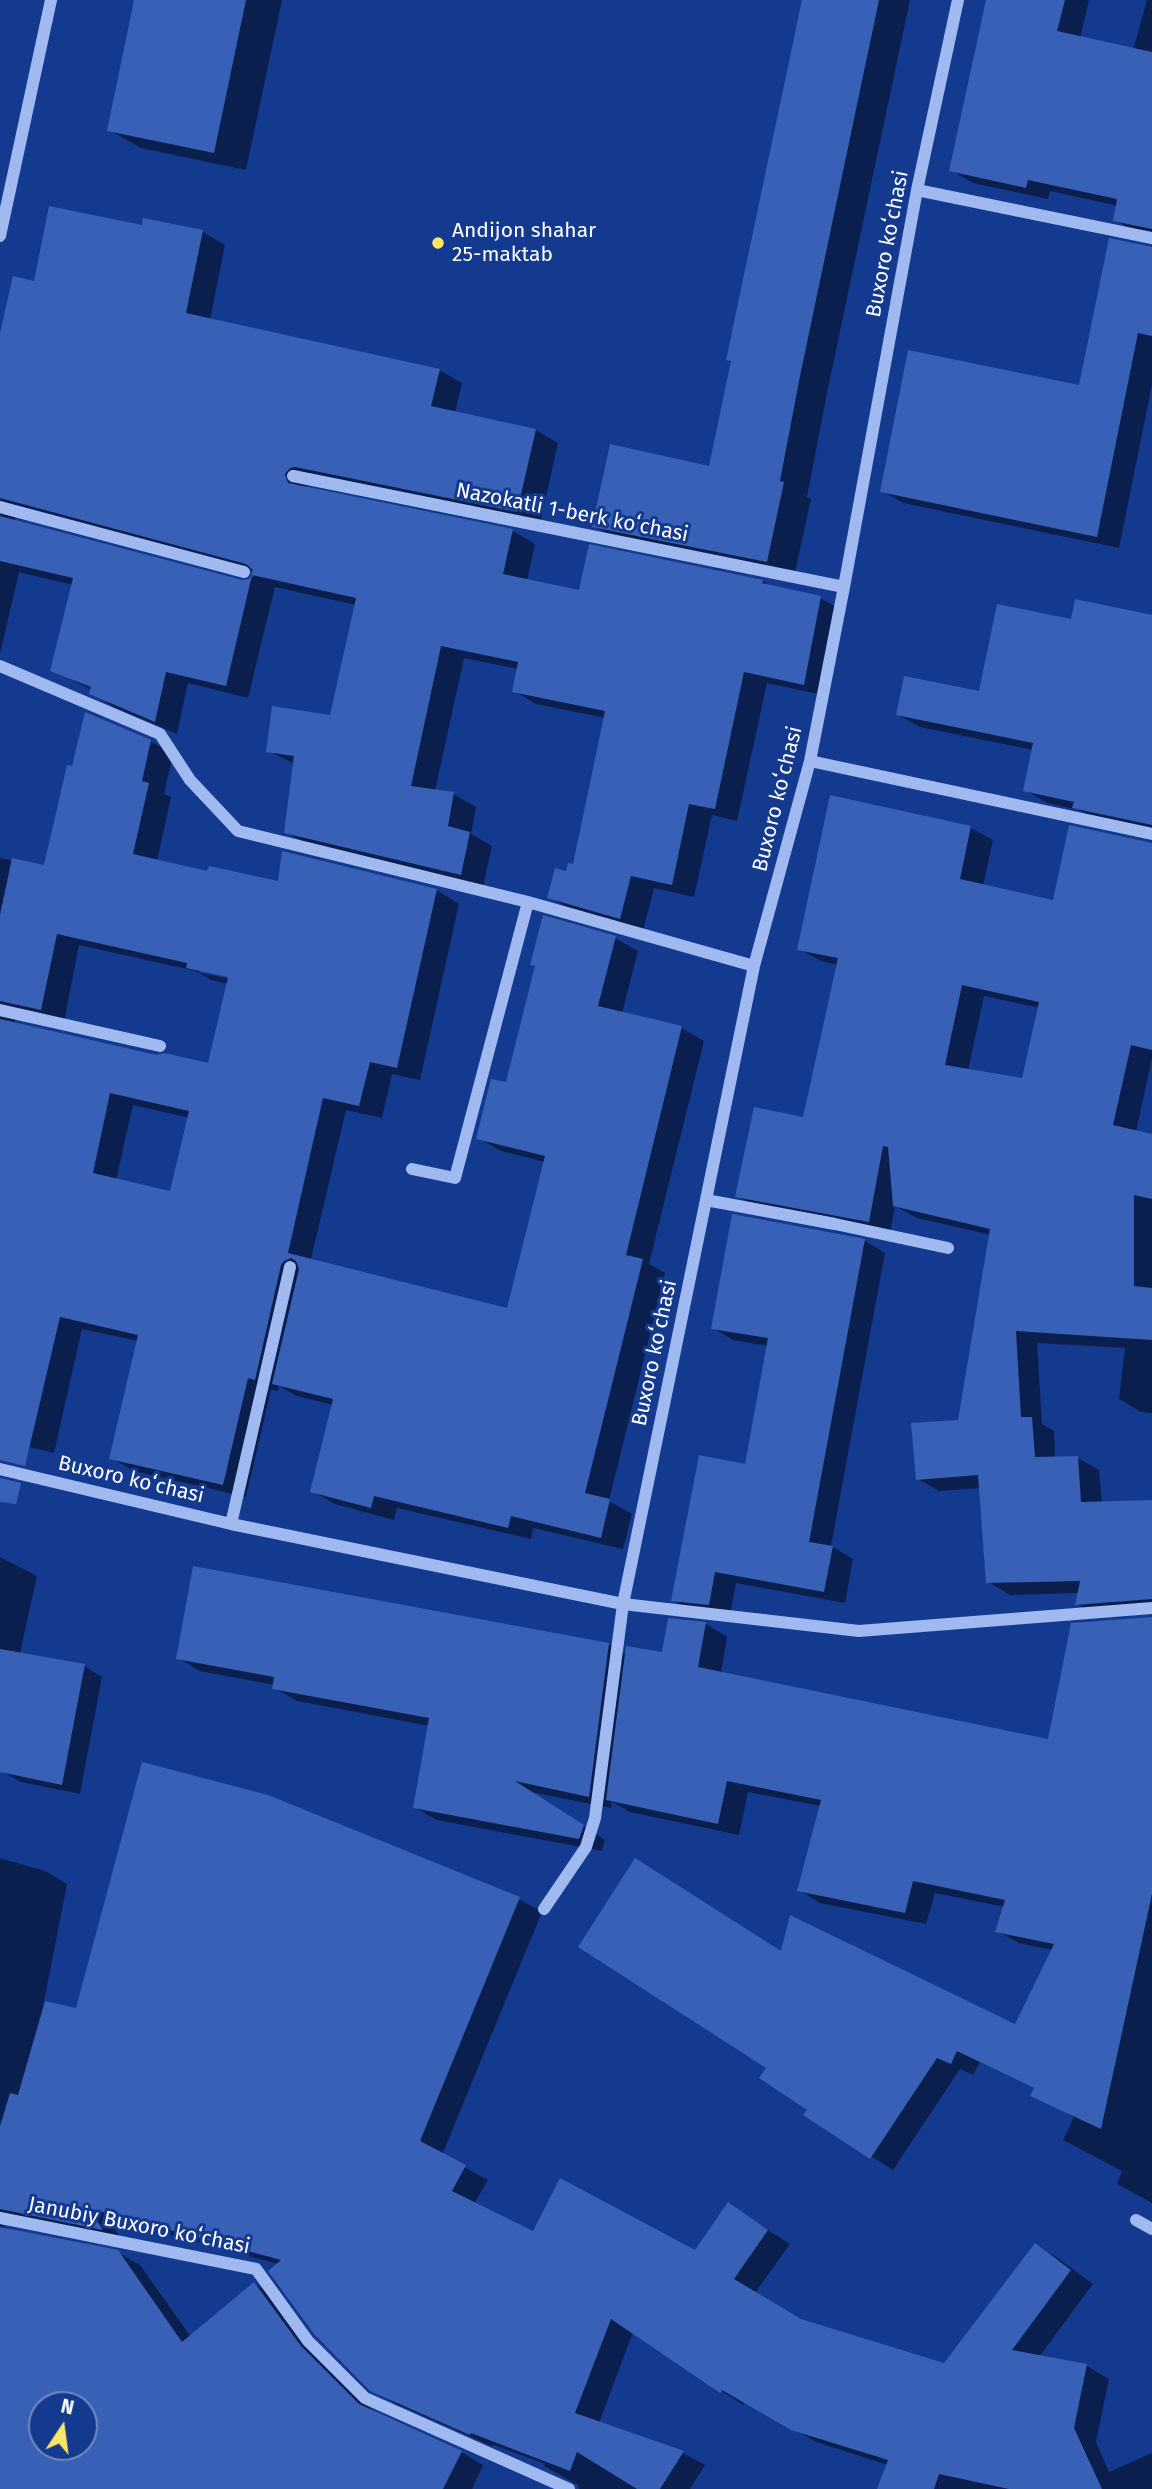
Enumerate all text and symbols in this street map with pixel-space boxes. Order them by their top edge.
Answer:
street label: Buxoro koʻchasi [861,168,915,320]
place label: Andijon shahar 25-maktab [452,218,596,268]
marker: Andijon shahar 25-maktab [430,235,446,251]
street label: Nazokatli 1-berk koʻchasi [454,478,690,548]
street label: Buxoro koʻchasi [748,724,808,874]
street label: Buxoro koʻchasi [627,1278,683,1428]
street label: Buxoro koʻchasi [56,1451,206,1509]
street label: Janubiy Buxoro koʻchasi [26,2192,252,2260]
north arrow [28,2391,98,2461]
text: N [59,2394,76,2420]

